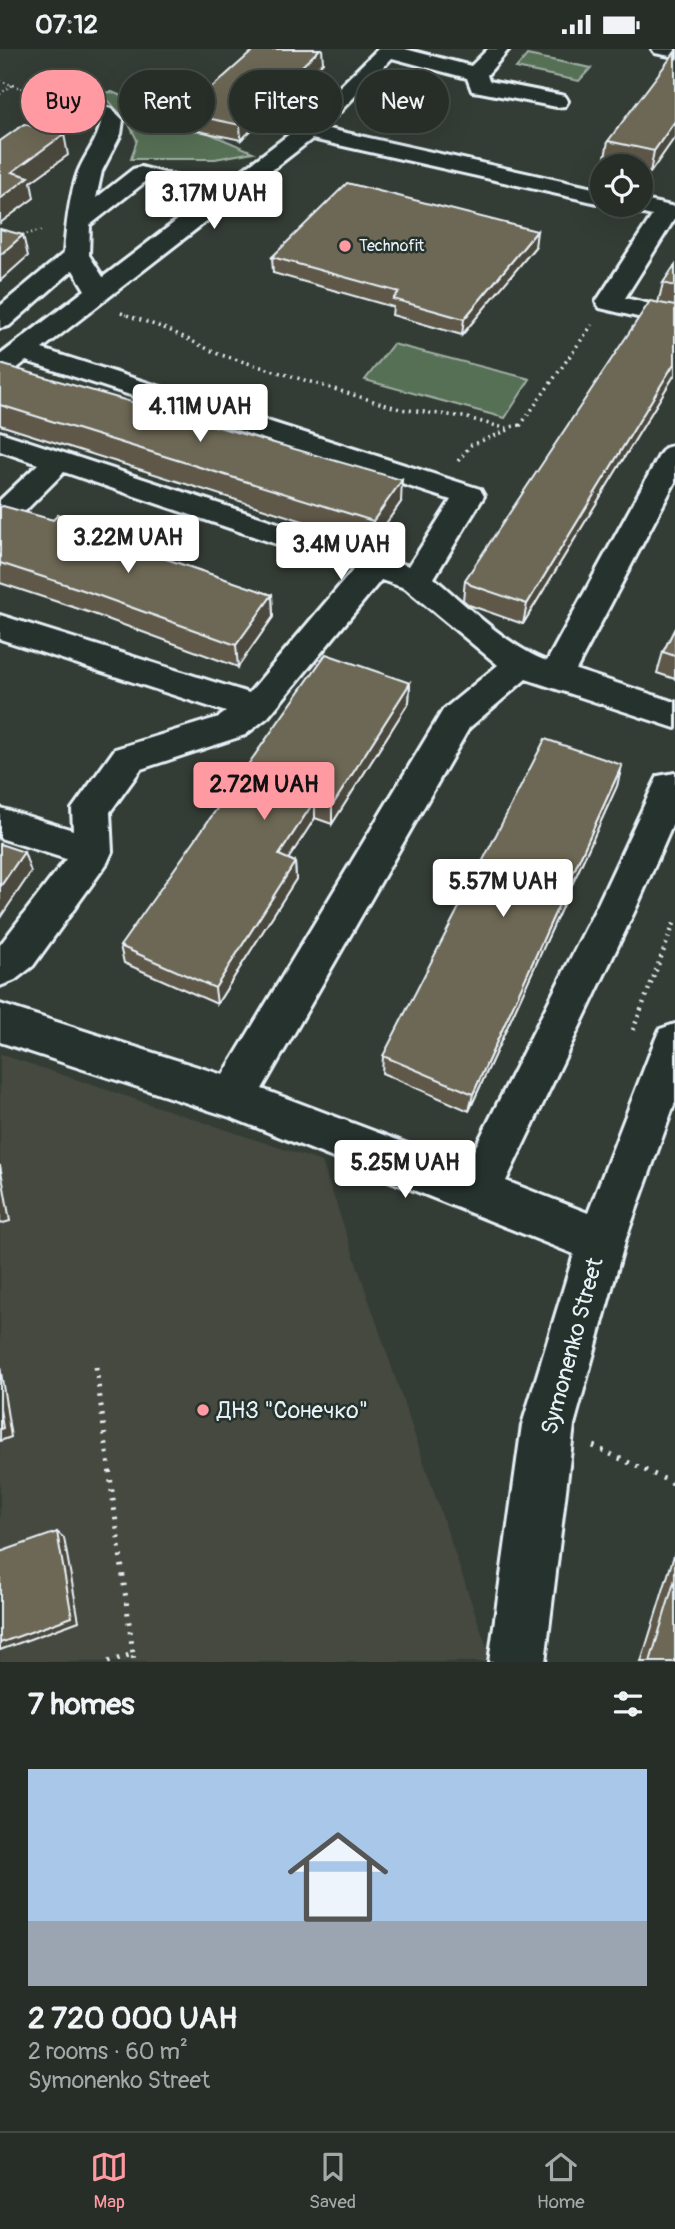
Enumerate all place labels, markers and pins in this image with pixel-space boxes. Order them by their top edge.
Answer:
pin: 3.17M UAH [134,171,294,231]
place label: Technofit [359,236,425,256]
marker: Technofit [337,238,353,254]
pin: 4.11M UAH [120,385,280,444]
pin: 3.22M UAH [48,515,208,575]
pin: 3.4M UAH [269,523,413,582]
pin: 2.72M UAH [184,763,344,822]
pin: 5.57M UAH [423,859,583,919]
pin: 5.25M UAH [325,1141,485,1200]
place label: ДНЗ "Сонечко" [216,1396,368,1425]
marker: ДНЗ "Сонечко" [195,1402,211,1418]

